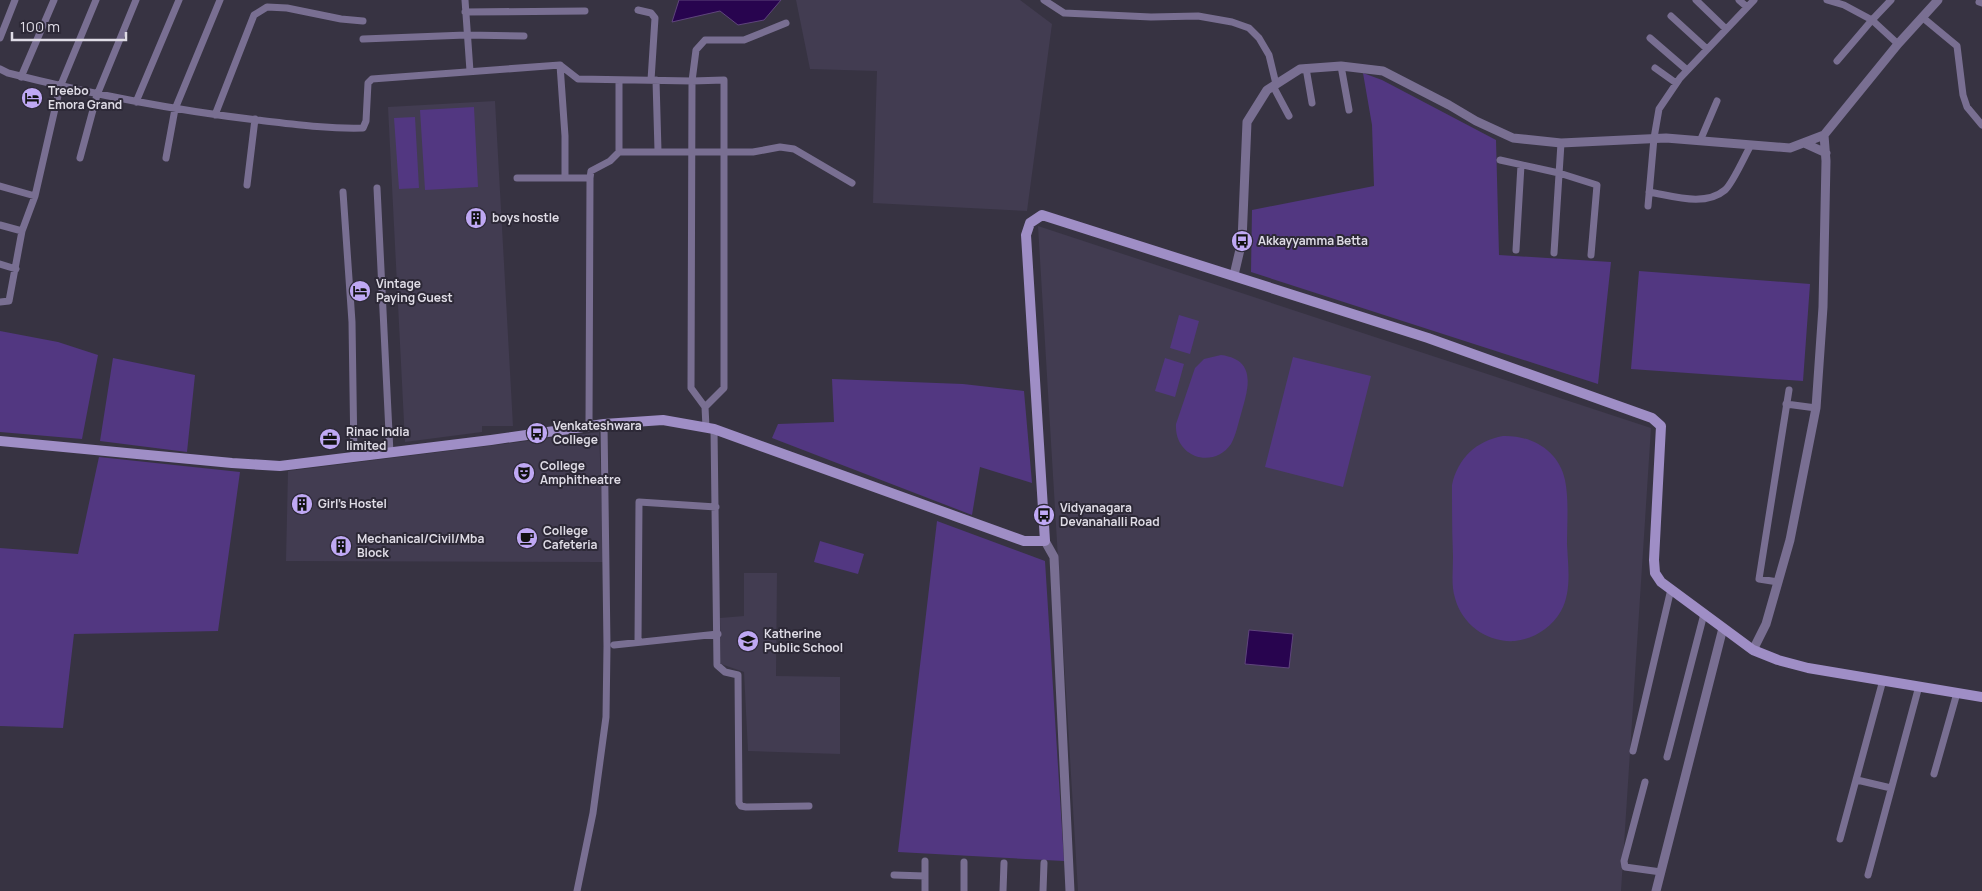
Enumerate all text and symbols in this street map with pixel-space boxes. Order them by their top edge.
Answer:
scale bar [12,10,126,42]
text: 100 m [20,16,60,37]
place label: Treebo Emora Grand [48,82,122,113]
hotel icon: Treebo Emora Grand [20,86,44,110]
building icon: boys hostle [464,206,488,230]
place label: boys hostle [492,209,559,226]
bus stop icon: Akkayyamma Betta [1230,229,1254,253]
place label: Akkayyamma Betta [1258,232,1368,249]
place label: Vintage Paying Guest [376,275,453,306]
hotel icon: Vintage Paying Guest [348,279,372,303]
place label: Venkateshwara College [553,417,642,448]
bus stop icon: Venkateshwara College [525,421,549,445]
place label: Rinac India limited [346,423,410,454]
office icon: Rinac India limited [318,427,342,451]
place label: College Amphitheatre [540,457,621,488]
theatre icon: College Amphitheatre [512,461,536,485]
building icon: Girl's Hostel [290,492,314,516]
place label: Girl's Hostel [318,495,387,512]
place label: Vidyanagara Devanahalli Road [1060,499,1160,530]
bus stop icon: Vidyanagara Devanahalli Road [1032,503,1056,527]
place label: College Cafeteria [543,522,598,553]
cafe icon: College Cafeteria [515,526,539,550]
place label: Mechanical/Civil/Mba Block [357,530,484,561]
building icon: Mechanical/Civil/Mba Block [329,534,353,558]
place label: Katherine Public School [764,625,843,656]
school or university icon: Katherine Public School [736,629,760,653]

